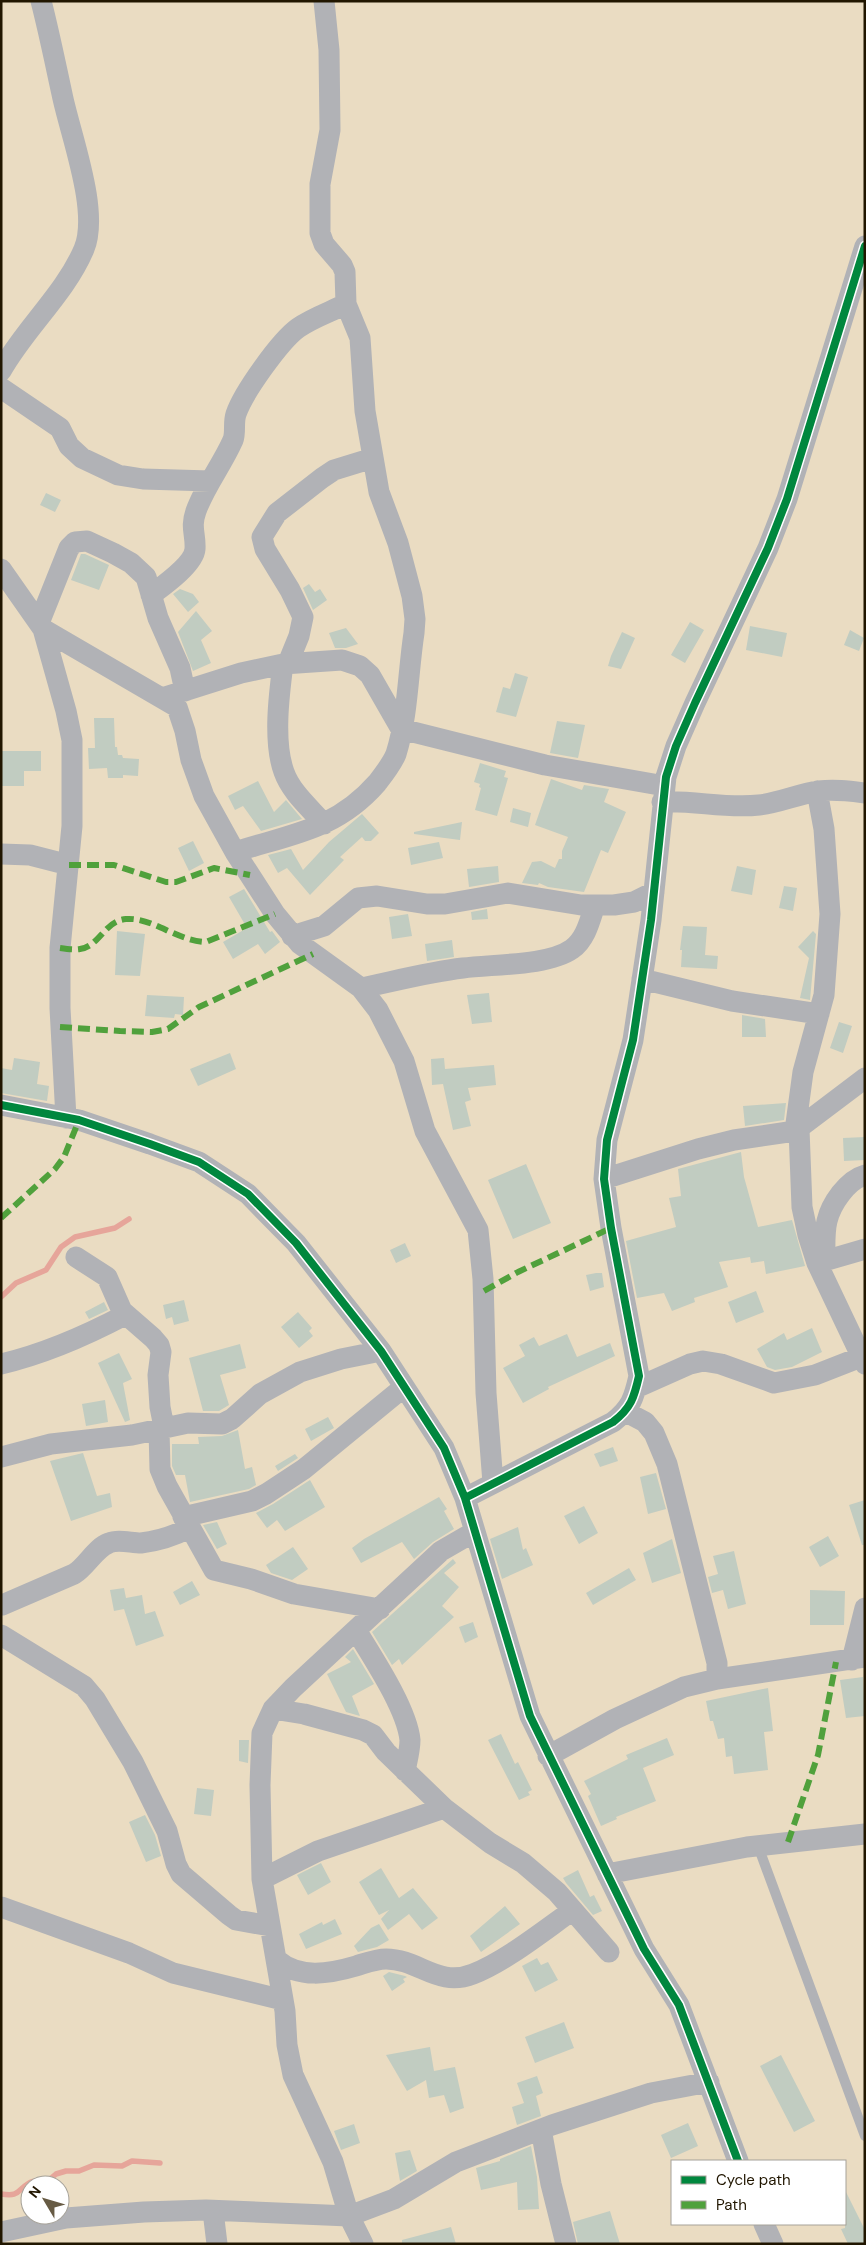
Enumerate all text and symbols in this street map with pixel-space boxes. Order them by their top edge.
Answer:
legend [671,2160,846,2225]
text: Cycle path [716,2170,791,2190]
north arrow [20,2175,70,2225]
text: N [25,2182,45,2202]
text: Path [716,2195,747,2215]

